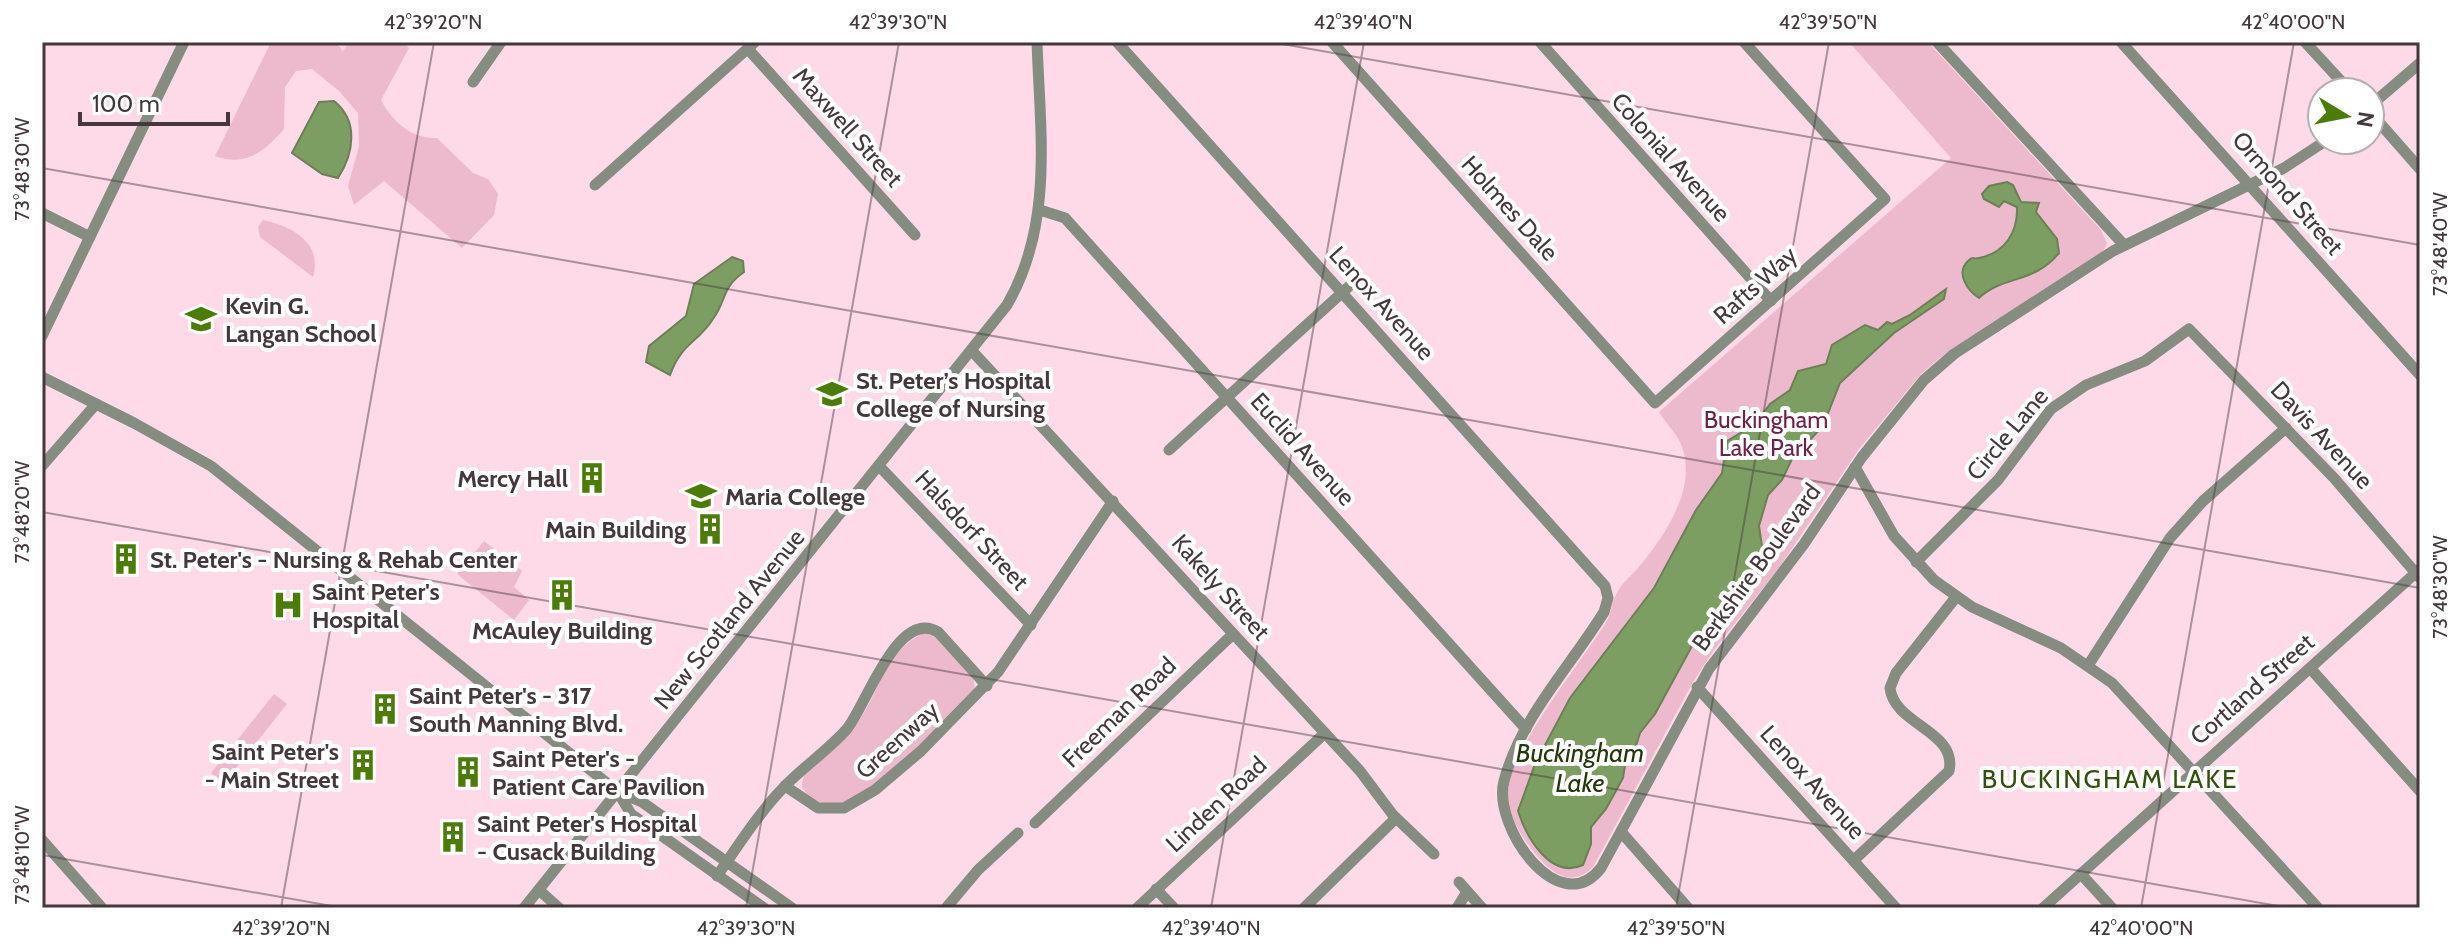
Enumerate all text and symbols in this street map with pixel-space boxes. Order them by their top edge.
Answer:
text: 42°39'20"N [384,10,482,34]
text: 42°39'30"N [849,10,947,34]
text: 42°39'40"N [1313,10,1413,34]
text: 42°39'50"N [1779,10,1877,34]
text: 42°40'00"N [2241,10,2345,34]
street label: Maxwell Street [787,61,909,193]
scale bar [80,76,228,126]
north arrow [2306,76,2386,156]
street label: Colonial Avenue [1605,87,1737,227]
text: 100 m [92,89,160,118]
text: N [2351,109,2380,129]
text: 73°48'30"W [10,117,34,221]
street label: Ormond Street [2227,125,2349,261]
street label: Holmes Dale [1455,150,1565,266]
text: 73°48'40"W [2428,192,2452,296]
street label: Lenox Avenue [1323,240,1441,366]
street label: Rafts Way [1707,240,1803,330]
place label: Kevin G. Langan School [225,291,377,348]
school or university icon: Kevin G. Langan School [184,302,218,336]
place label: St. Peter’s Hospital College of Nursing [856,366,1051,423]
street label: Davis Avenue [2265,375,2379,495]
school or university icon: St. Peter’s Hospital College of Nursing [815,377,849,411]
street label: Circle Lane [1960,382,2054,486]
street label: Euclid Avenue [1245,387,1361,511]
park label: Buckingham Lake Park [1704,405,1828,462]
text: 73°48'20"W [10,460,34,564]
building icon: Mercy Hall [575,461,609,495]
place label: Mercy Hall [457,464,568,493]
street label: Halsdorf Street [909,464,1035,596]
street label: Berkshire Boulevard [1686,478,1826,656]
school or university icon: Maria College [684,479,718,513]
place label: Maria College [725,482,865,511]
building icon: Main Building [693,512,727,546]
place label: Main Building [545,515,686,544]
street label: New Scotland Avenue [648,523,810,715]
street label: Kakely Street [1166,528,1276,646]
text: 73°48'30"W [2428,535,2452,639]
building icon: St. Peter's - Nursing & Rehab Center [109,542,143,576]
place label: St. Peter's - Nursing & Rehab Center [150,545,517,574]
place label: Saint Peter's Hospital [312,577,440,634]
building icon: McAuley Building [545,578,579,612]
hospital icon: Saint Peter's Hospital [271,588,305,622]
place label: McAuley Building [472,616,652,645]
street label: Cortland Street [2184,627,2320,751]
street label: Freeman Road [1056,651,1182,773]
place label: Saint Peter's - 317 South Manning Blvd. [409,681,623,738]
building icon: Saint Peter's - 317 South Manning Blvd. [368,692,402,726]
street label: Greenway [850,695,944,785]
street label: Lenox Avenue [1754,719,1872,845]
place label: Saint Peter's - Main Street [205,737,339,794]
water label: Buckingham Lake [1516,737,1644,799]
place label: Saint Peter's - Patient Care Pavilion [492,744,705,801]
building icon: Saint Peter's - Main Street [346,748,380,782]
street label: Linden Road [1160,750,1272,858]
building icon: Saint Peter's - Patient Care Pavilion [451,755,485,789]
district label: BUCKINGHAM LAKE [1982,763,2238,795]
text: 73°48'10"W [10,805,34,905]
place label: Saint Peter's Hospital - Cusack Building [477,809,697,866]
building icon: Saint Peter's Hospital - Cusack Building [436,820,470,854]
text: 42°39'20"N [232,916,330,940]
text: 42°39'30"N [697,916,795,940]
text: 42°39'40"N [1161,916,1261,940]
text: 42°39'50"N [1627,916,1725,940]
text: 42°40'00"N [2089,916,2193,940]

